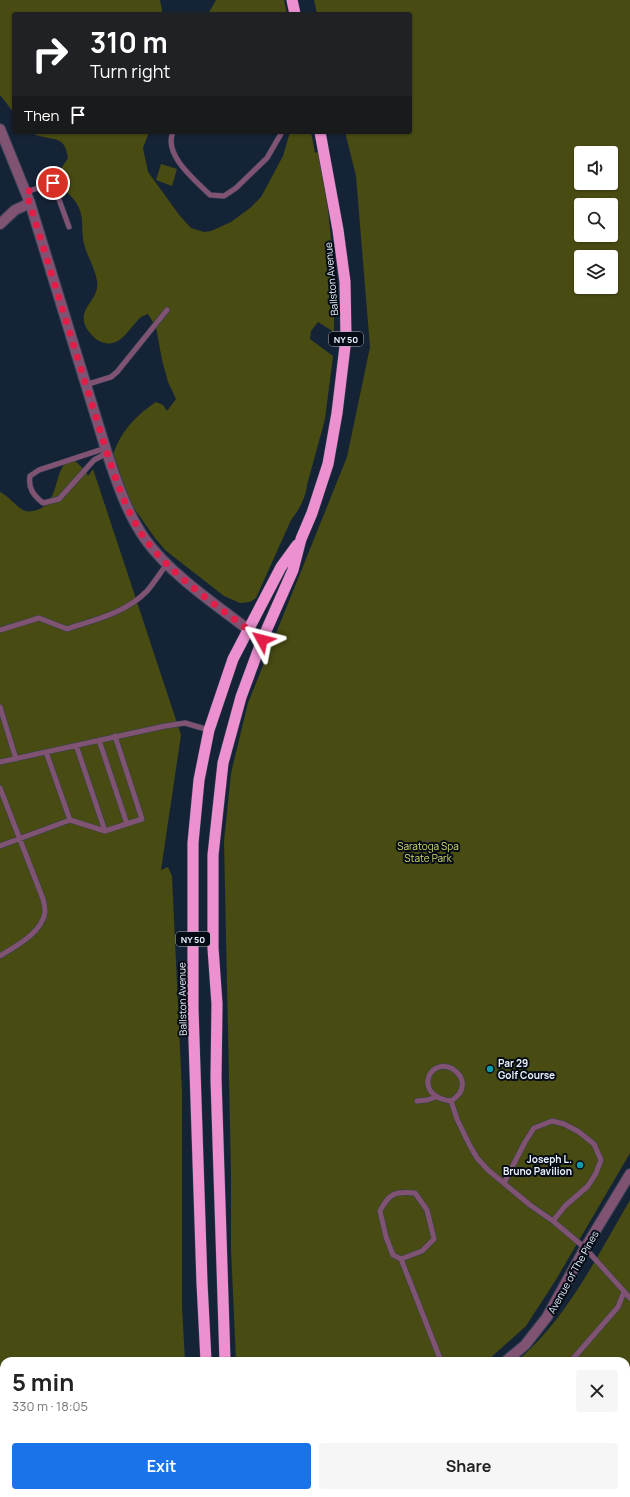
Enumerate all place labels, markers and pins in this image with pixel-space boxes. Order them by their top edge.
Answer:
pin [36,166,70,200]
place label: Par 29 Golf Course [498,1056,555,1082]
marker: Par 29 Golf Course [485,1064,495,1074]
place label: Joseph L. Bruno Pavilion [503,1152,572,1178]
marker: Joseph L. Bruno Pavilion [575,1160,585,1170]

